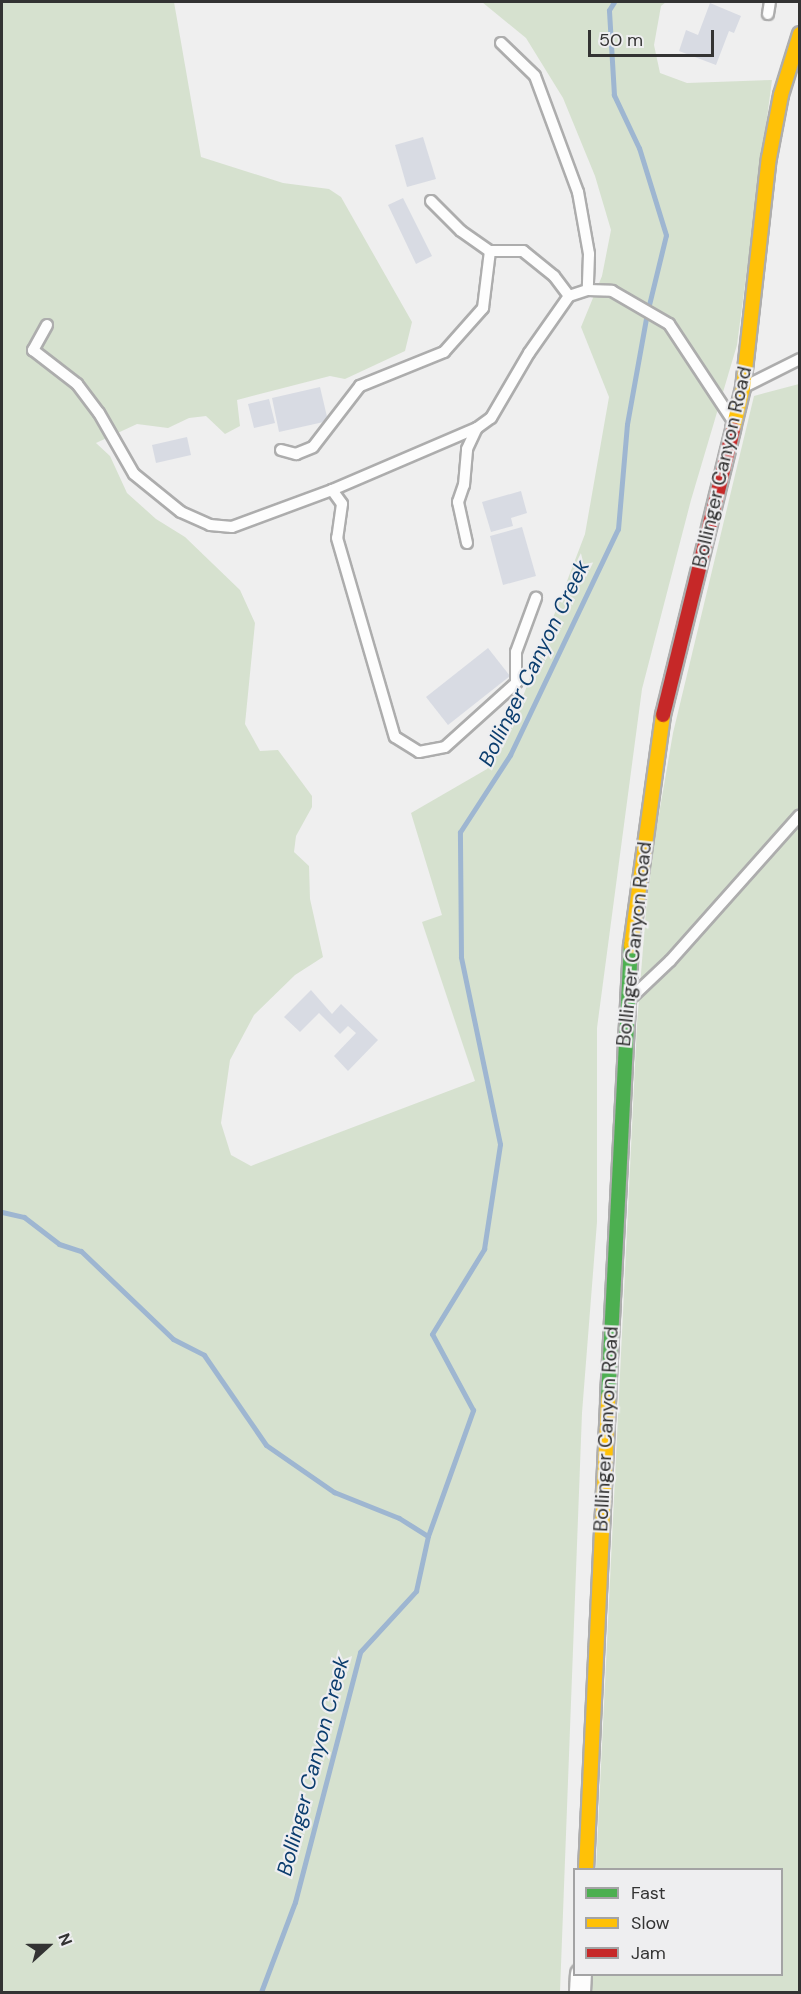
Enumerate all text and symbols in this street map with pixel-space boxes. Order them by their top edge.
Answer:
scale bar [591,18,717,56]
text: 50 m [599,28,643,52]
street label: Bollinger Canyon Road [687,364,757,570]
water label: Bollinger Canyon Creek [473,556,595,770]
street label: Bollinger Canyon Road [611,840,657,1048]
street label: Bollinger Canyon Road [589,1326,623,1532]
water label: Bollinger Canyon Creek [272,1654,354,1878]
legend [573,1868,783,1976]
text: Fast [631,1881,666,1905]
text: Slow [631,1911,670,1935]
north arrow [18,1916,78,1976]
text: N [53,1930,77,1949]
text: Jam [631,1941,666,1965]

